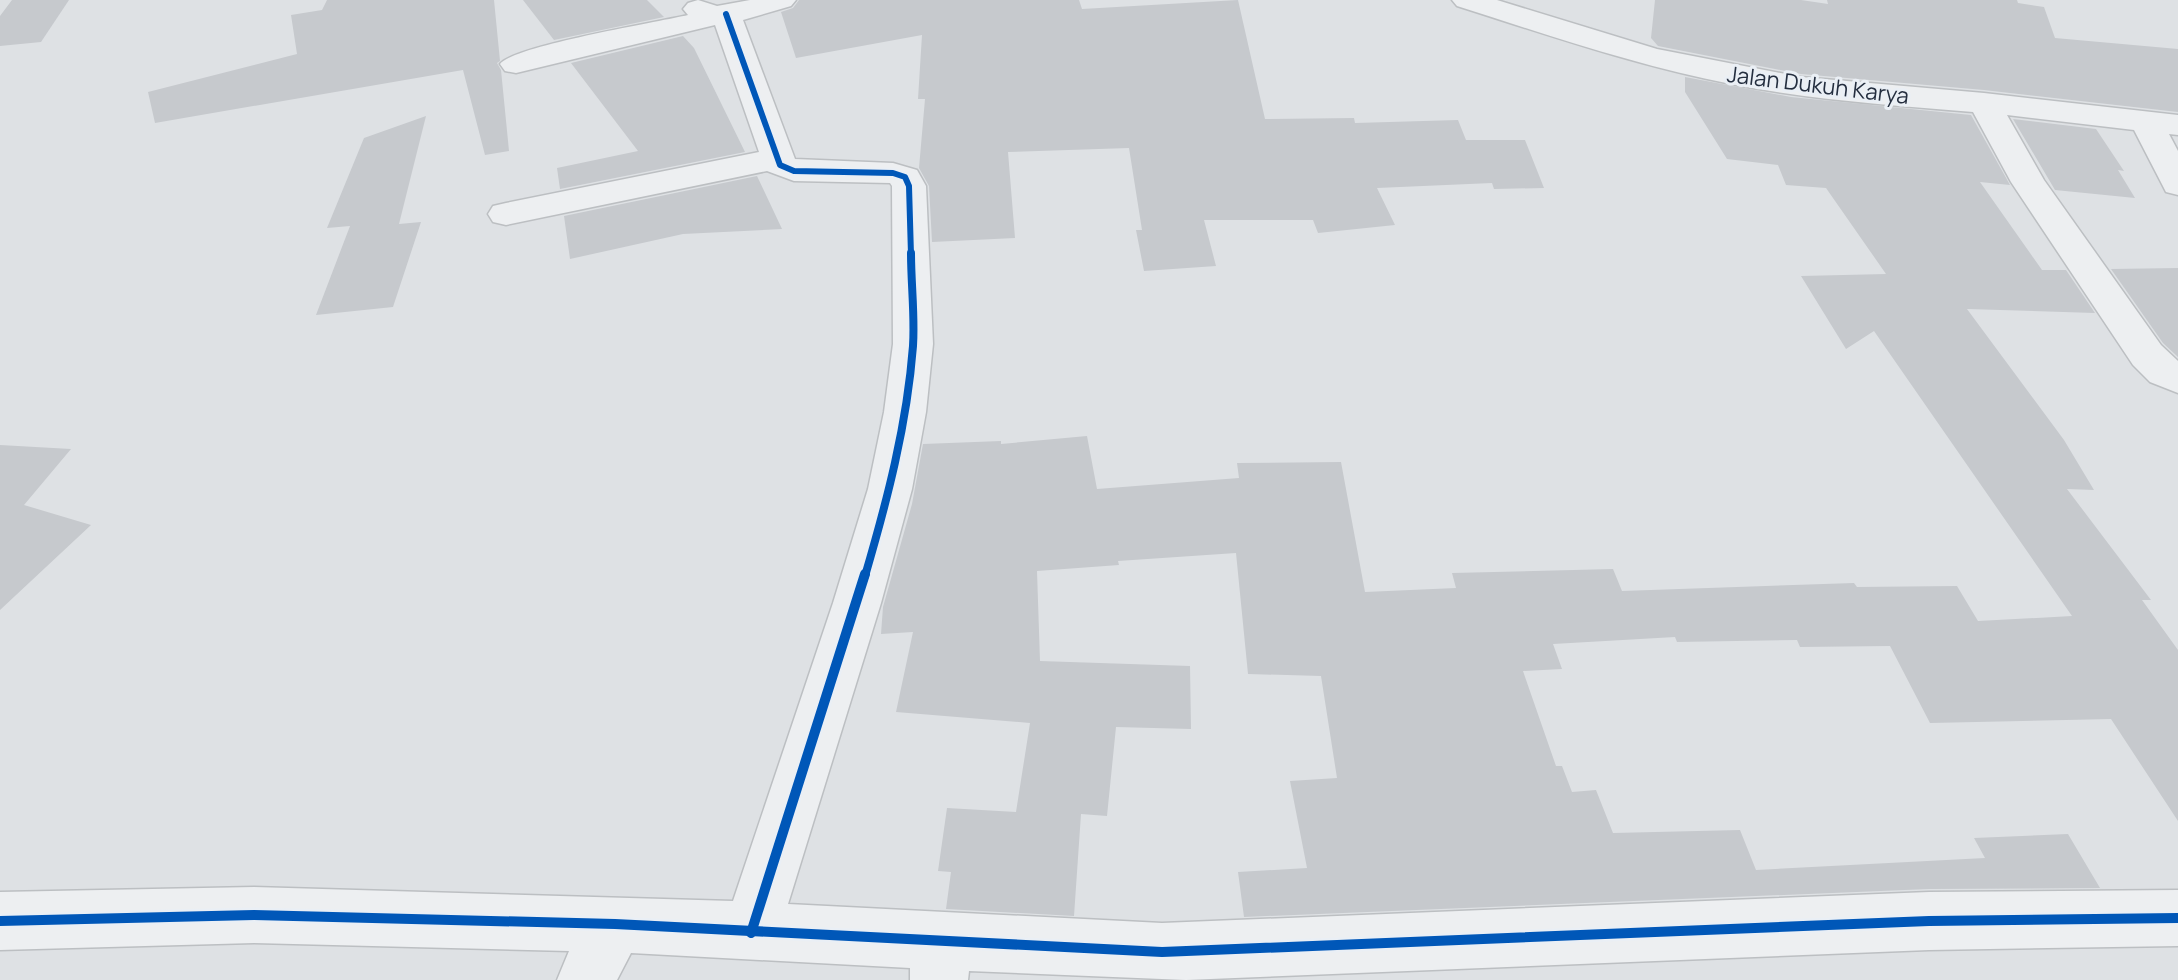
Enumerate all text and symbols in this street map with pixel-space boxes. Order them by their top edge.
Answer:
street label: Jalan Dukuh Karya [1725,59,1911,111]

